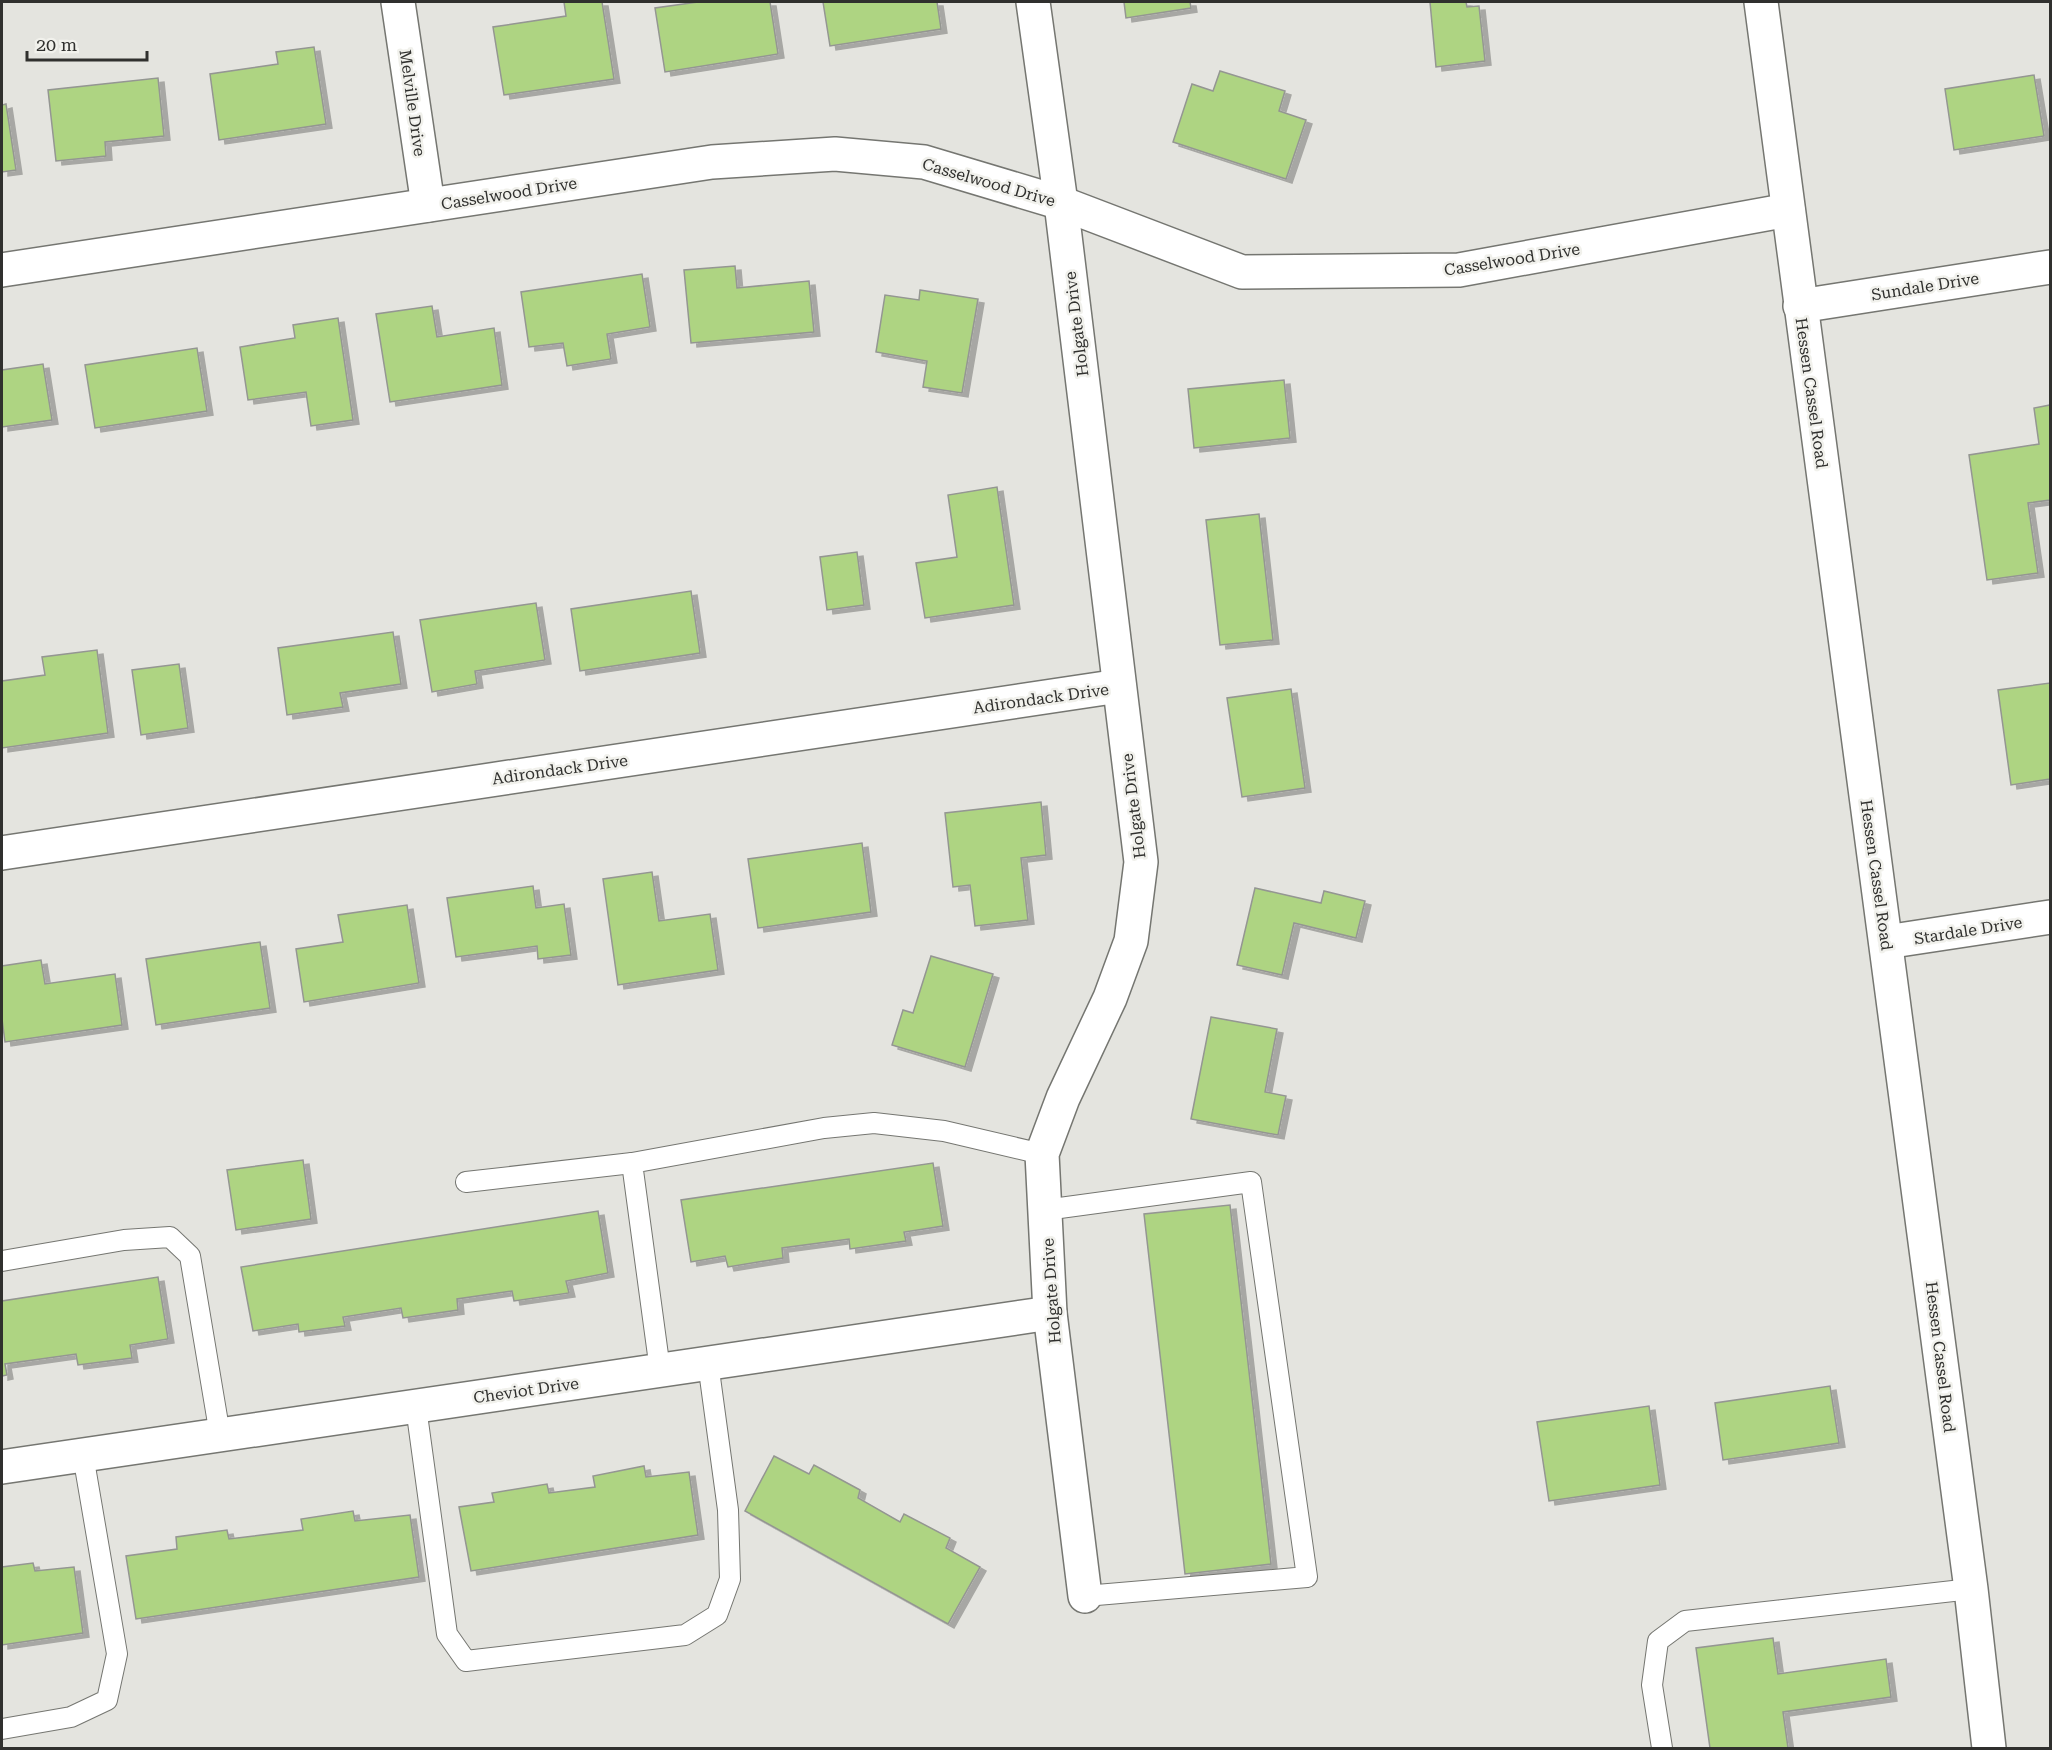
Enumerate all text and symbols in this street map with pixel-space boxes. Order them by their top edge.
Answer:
scale bar [27,24,147,62]
text: 20 m [36,34,77,55]
street label: Melville Drive [396,49,429,158]
street label: Casselwood Drive [920,154,1058,211]
street label: Casselwood Drive [440,173,579,214]
street label: Casselwood Drive [1443,239,1582,280]
street label: Sundale Drive [1870,269,1980,304]
street label: Holgate Drive [1061,270,1092,378]
street label: Hessen Cassel Road [1792,316,1832,470]
street label: Adirondack Drive [972,680,1110,717]
street label: Adirondack Drive [491,751,629,788]
street label: Holgate Drive [1118,752,1149,860]
street label: Hessen Cassel Road [1857,798,1897,952]
street label: Stardale Drive [1913,913,2024,948]
street label: Holgate Drive [1038,1237,1065,1344]
street label: Hessen Cassel Road [1922,1280,1959,1434]
street label: Cheviot Drive [472,1374,580,1407]

